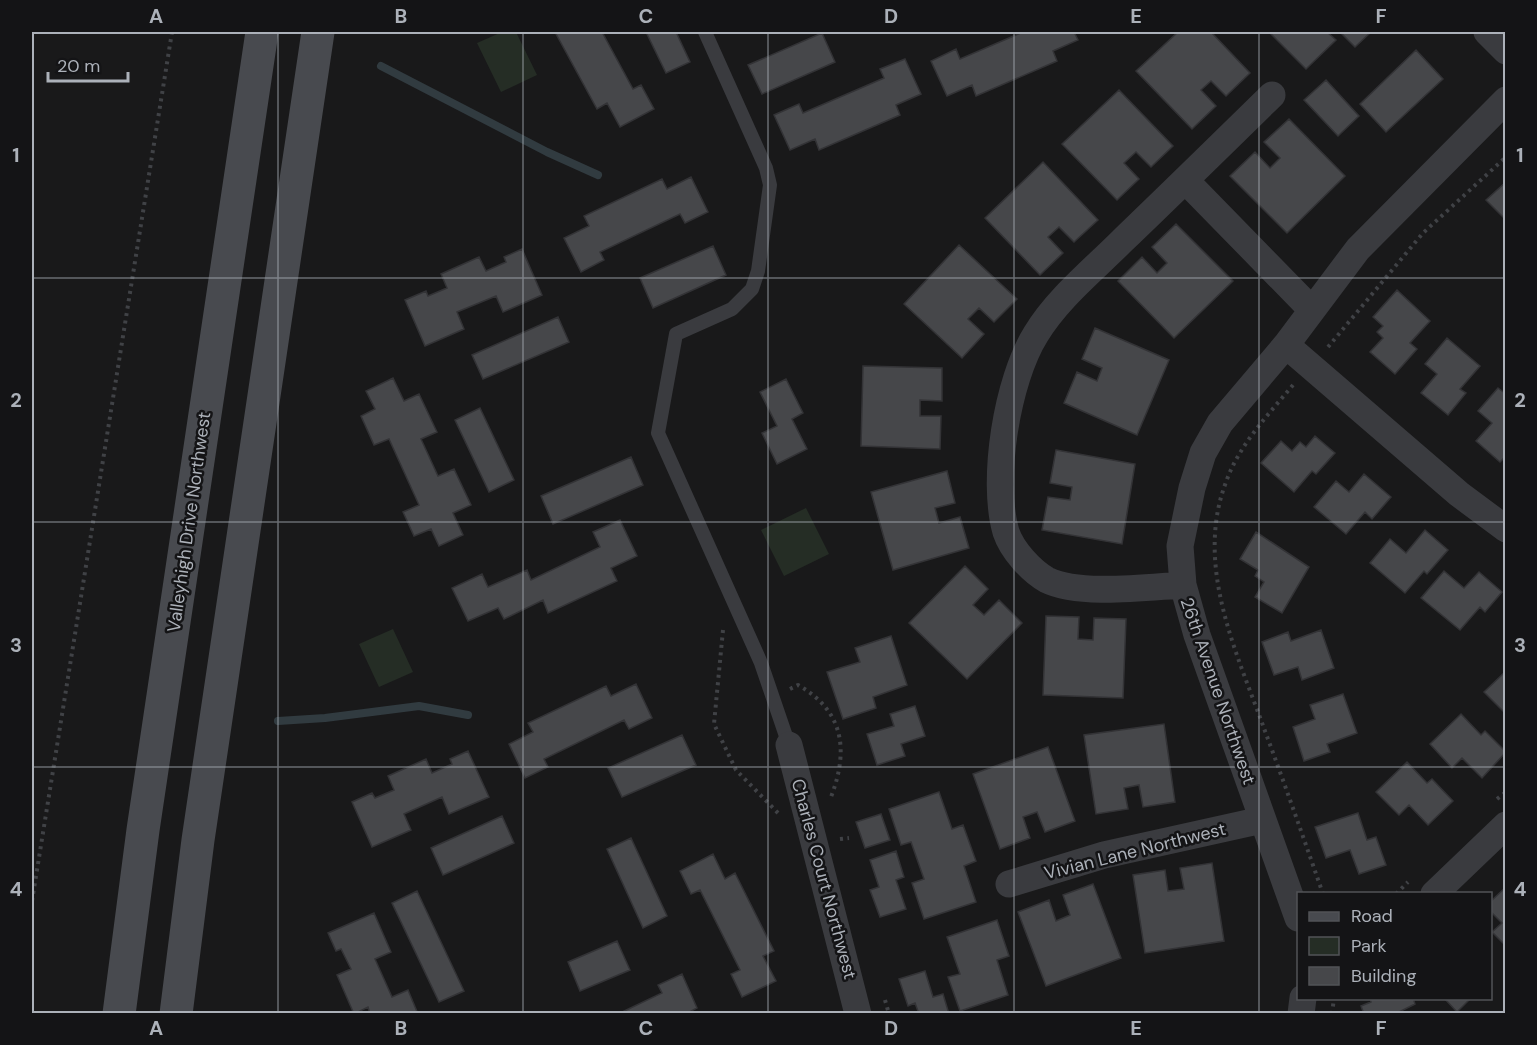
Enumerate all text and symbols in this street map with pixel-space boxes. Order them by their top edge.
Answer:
text: A [149,3,163,29]
text: B [395,3,407,29]
text: C [639,3,653,29]
text: D [884,3,898,29]
text: E [1130,3,1142,29]
text: F [1375,3,1387,29]
scale bar [48,45,128,83]
text: 20 m [57,54,100,78]
text: 1 [12,142,20,168]
text: 1 [1516,142,1524,168]
text: 2 [10,387,22,413]
text: 2 [1514,387,1526,413]
street label: Valleyhigh Drive Northwest [162,410,216,634]
street label: 26th Avenue Northwest [1175,594,1261,788]
text: 3 [10,632,22,658]
text: 3 [1514,632,1526,658]
street label: Charles Court Northwest [786,776,862,982]
street label: Vivian Lane Northwest [1042,817,1228,885]
text: 4 [10,876,23,902]
text: 4 [1514,876,1527,902]
legend [1297,892,1492,1000]
text: Road [1351,904,1393,928]
text: Park [1351,934,1387,958]
text: Building [1351,964,1416,988]
text: A [149,1015,163,1041]
text: B [395,1015,407,1041]
text: C [639,1015,653,1041]
text: D [884,1015,898,1041]
text: E [1130,1015,1142,1041]
text: F [1375,1015,1387,1041]

